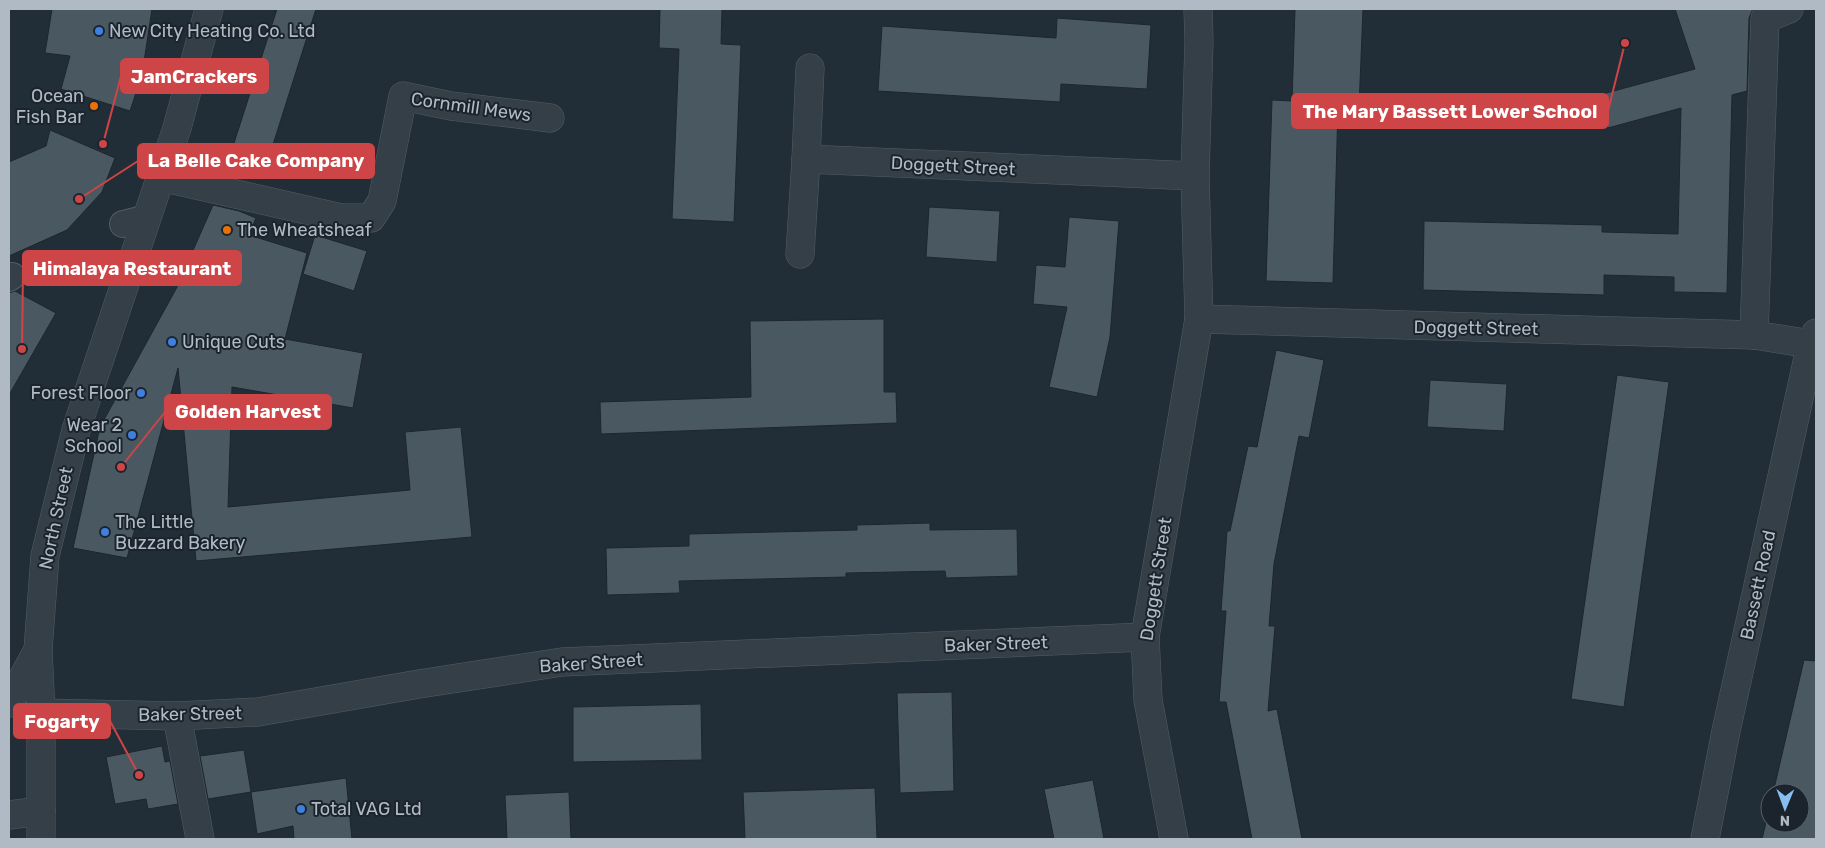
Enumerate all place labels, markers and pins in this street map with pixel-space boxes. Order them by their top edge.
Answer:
place label: New City Heating Co. Ltd [109,20,315,42]
marker: New City Heating Co. Ltd [93,25,105,37]
callout: JamCrackers [121,59,268,93]
place label: Ocean Fish Bar [16,85,84,128]
callout: The Mary Bassett Lower School [1292,94,1608,128]
marker: Ocean Fish Bar [88,100,100,112]
callout: La Belle Cake Company [138,144,374,178]
place label: The Wheatsheaf [237,219,372,241]
marker: The Wheatsheaf [221,224,233,236]
callout: Himalaya Restaurant [23,251,241,285]
place label: Unique Cuts [182,331,285,353]
marker: Unique Cuts [166,336,178,348]
place label: Forest Floor [31,382,131,404]
marker: Forest Floor [135,387,147,399]
callout: Golden Harvest [165,395,331,429]
place label: Wear 2 School [65,414,122,457]
marker: Wear 2 School [126,429,138,441]
place label: The Little Buzzard Bakery [115,511,246,554]
marker: The Little Buzzard Bakery [99,526,111,538]
callout: Fogarty [14,704,110,738]
place label: Total VAG Ltd [311,798,422,820]
marker: Total VAG Ltd [295,803,307,815]

